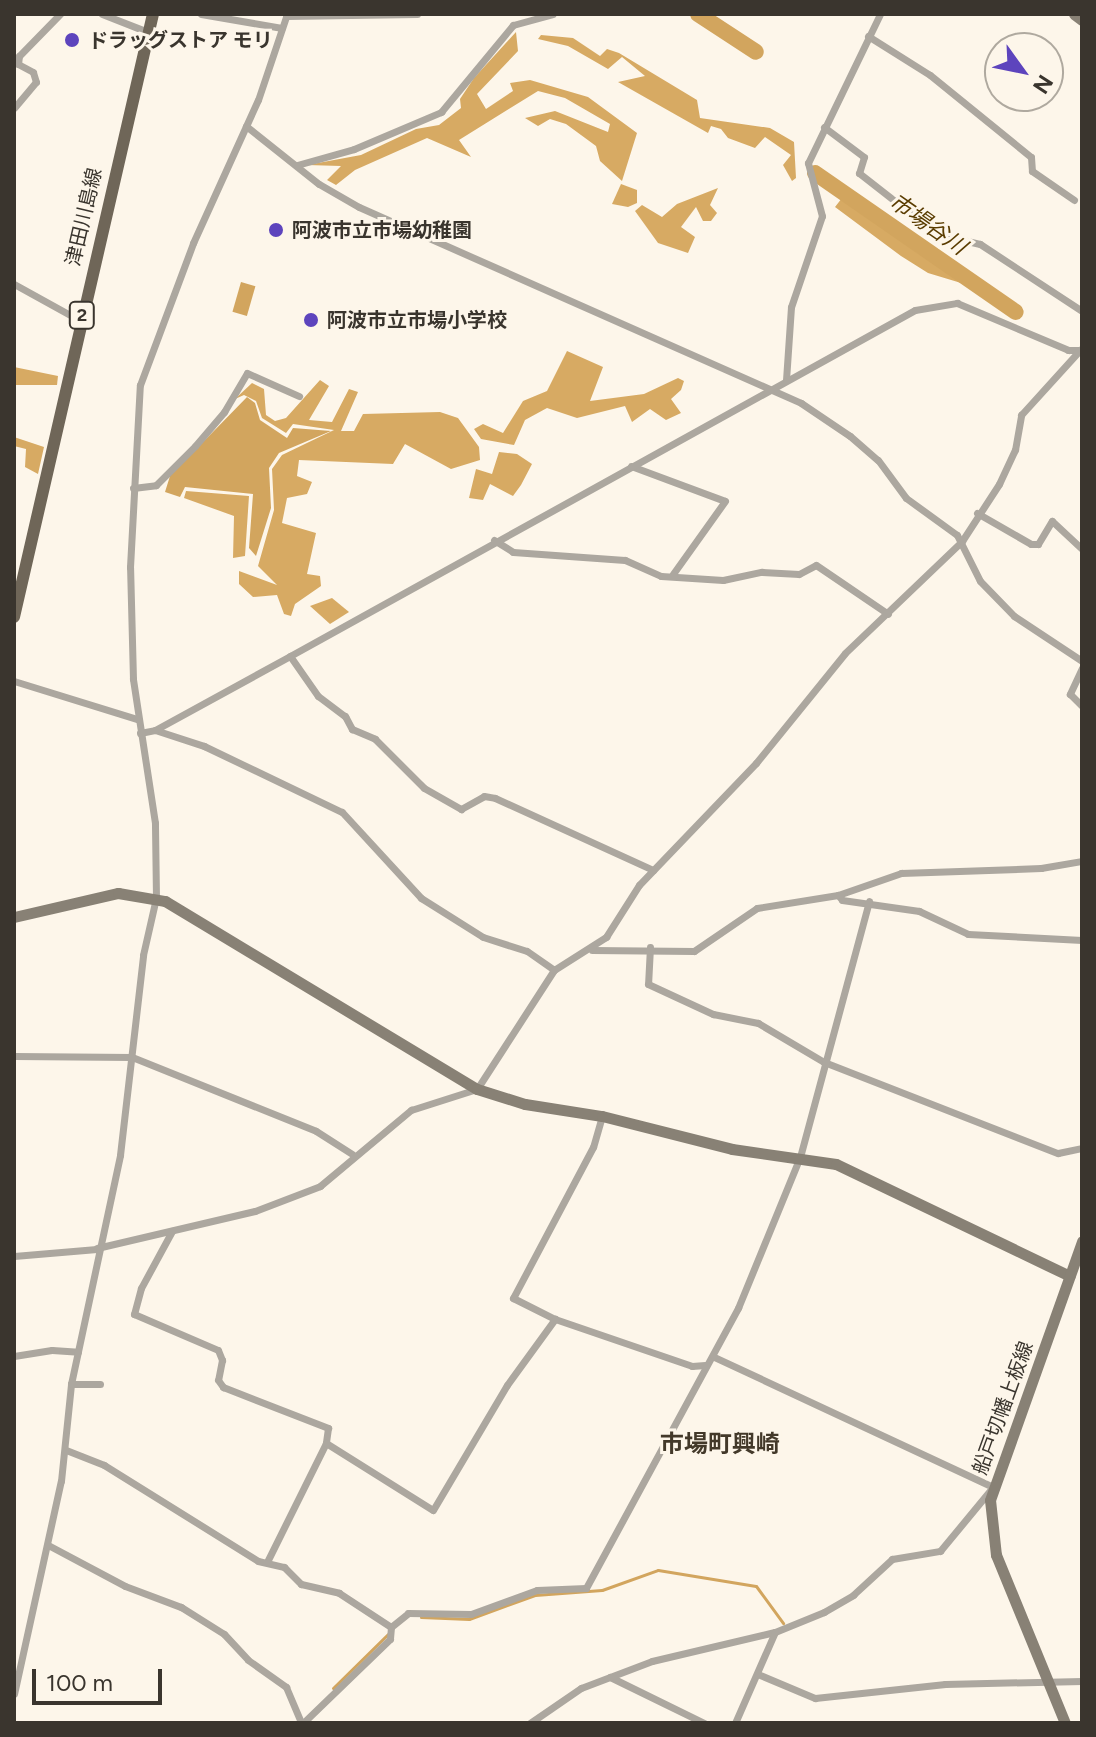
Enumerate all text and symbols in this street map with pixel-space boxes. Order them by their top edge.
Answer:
place label: ドラッグストア モリ [88,28,273,52]
marker: ドラッグストア モリ [63,31,81,49]
north arrow [984,32,1064,112]
text: N [1027,70,1059,99]
street label: 津田川島線 [61,166,107,268]
water label: 市場谷川 [884,188,972,260]
place label: 阿波市立市場幼稚園 [292,218,472,242]
marker: 阿波市立市場幼稚園 [267,221,285,239]
road number: 2 [68,301,96,329]
place label: 阿波市立市場小学校 [327,308,507,332]
marker: 阿波市立市場小学校 [302,311,320,329]
street label: 船戸切幡上板線 [968,1338,1038,1478]
district label: 市場町興崎 [660,1430,780,1458]
scale bar [36,1653,166,1703]
text: 100 m [46,1668,113,1697]

